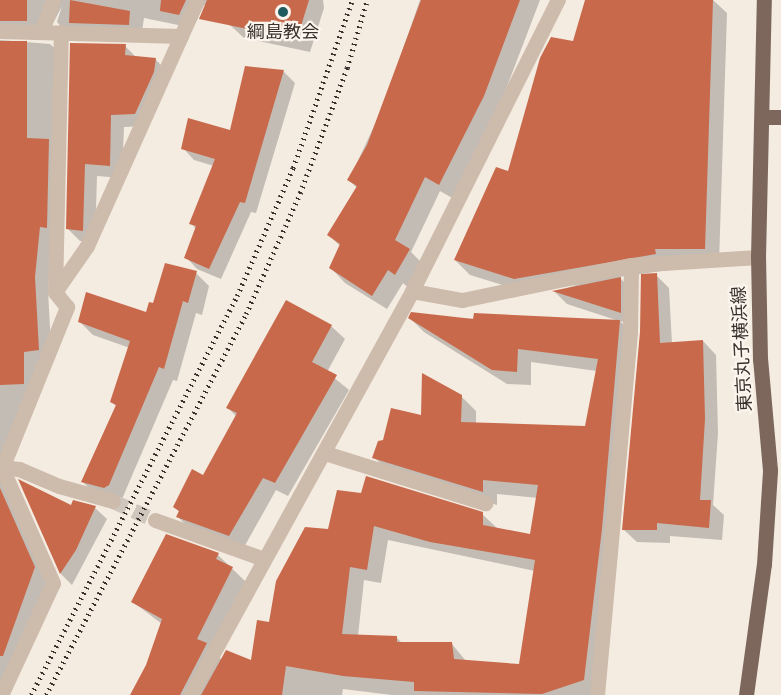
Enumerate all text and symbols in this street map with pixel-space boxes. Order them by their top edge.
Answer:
marker: 綱島教会 [276,5,290,19]
place label: 綱島教会 [247,21,319,43]
street label: 東京丸子横浜線 [728,286,756,412]

